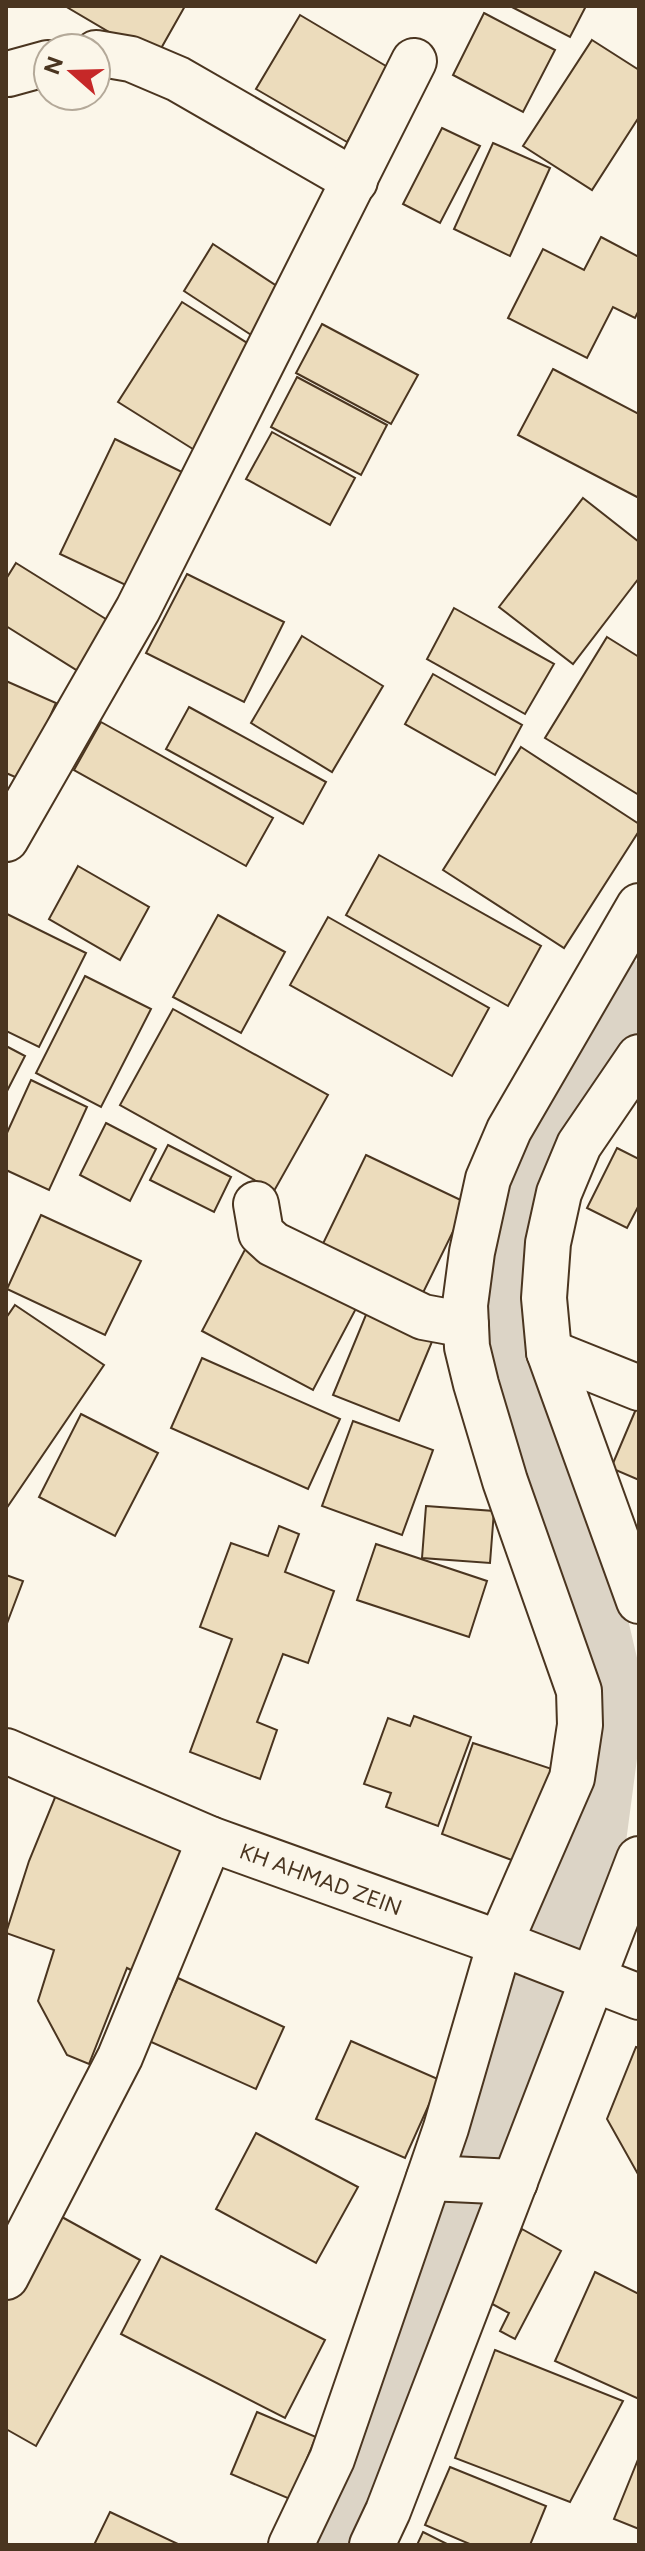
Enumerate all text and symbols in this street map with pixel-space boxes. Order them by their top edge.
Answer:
north arrow [32,32,112,112]
text: N [38,53,69,78]
street label: KH AHMAD ZEIN [236,1838,406,1921]

